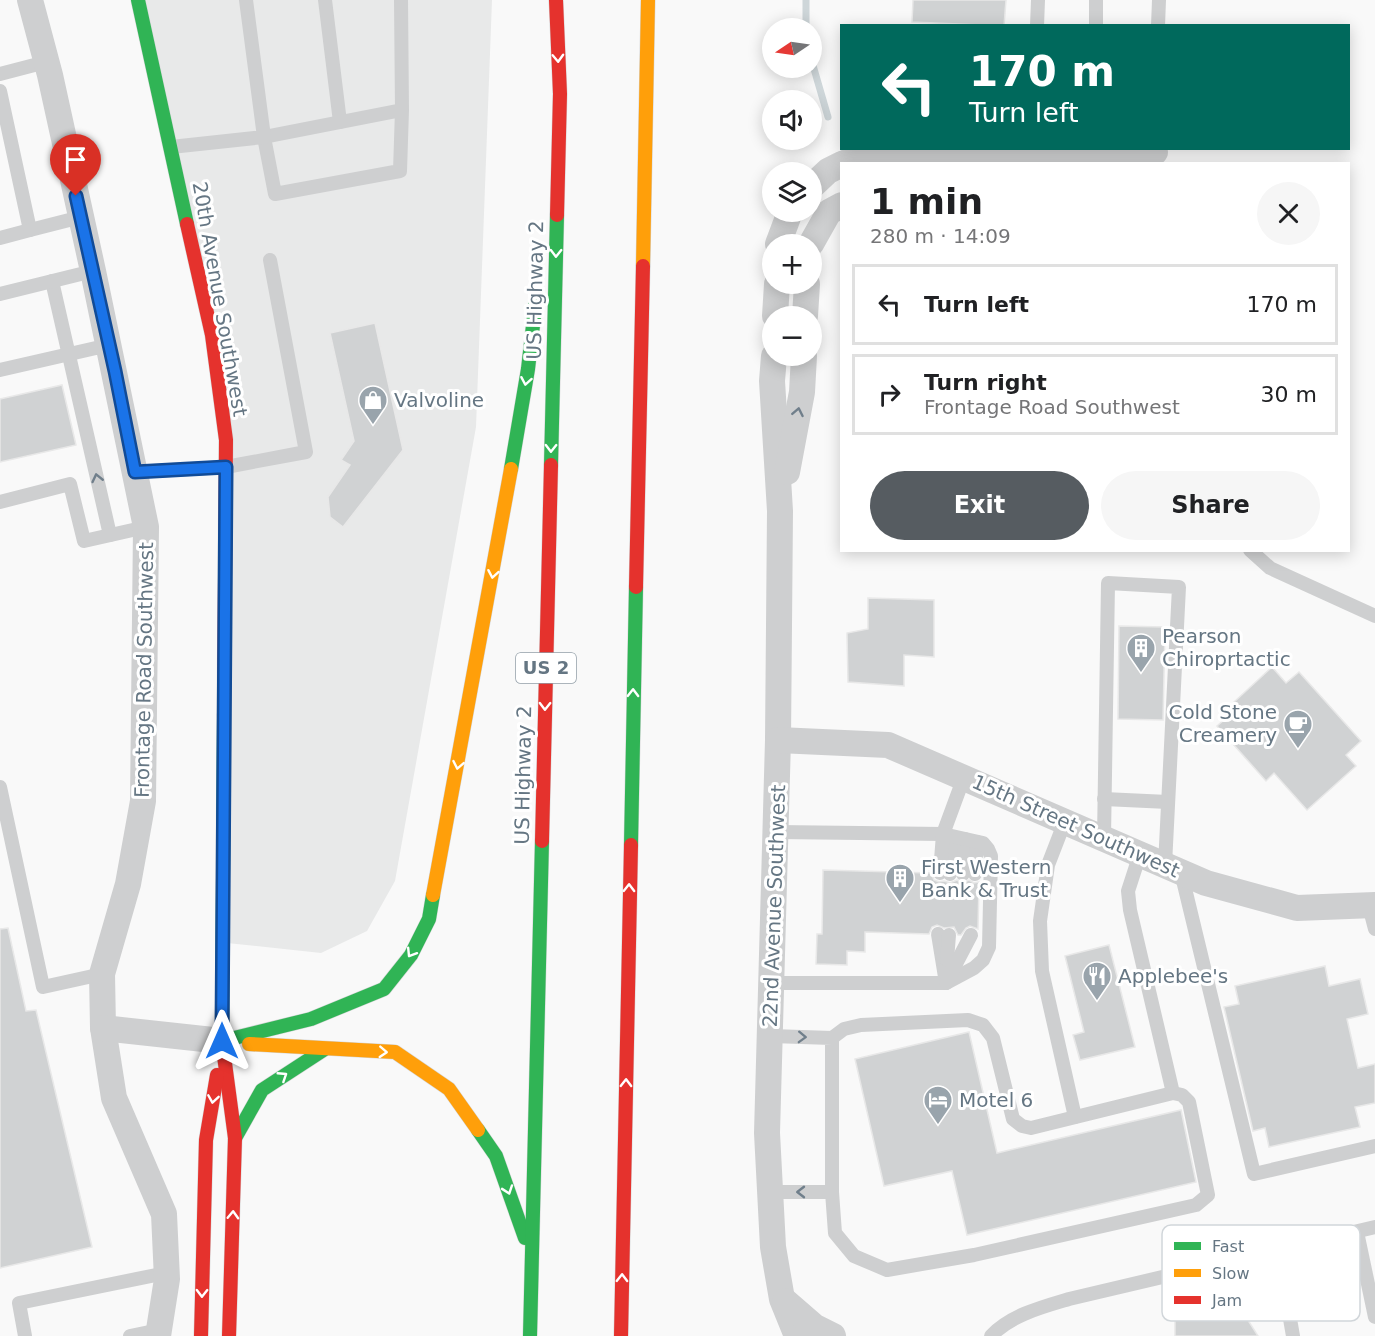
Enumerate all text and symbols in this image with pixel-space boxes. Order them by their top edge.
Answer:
north arrow [762,18,822,78]
map controls [762,18,822,366]
text: 170 m [969,47,1115,96]
icon: left [870,48,948,126]
one-way arrow [552,54,565,63]
button: sound [762,90,822,150]
text: Turn left [969,97,1079,128]
pin [50,134,101,196]
icon: arrive [59,143,92,176]
button: layers [762,162,822,222]
street label: 20th Avenue Southwest [188,180,253,418]
text: 1 min [870,181,983,222]
button: close [1257,182,1320,245]
street label: US Highway 2 [522,220,548,360]
text: 280 m · 14:09 [870,224,1011,248]
button: + [762,234,822,294]
one-way arrow [550,249,562,258]
icon: left [873,288,906,321]
text: Turn left [924,292,1029,317]
text: 170 m [1247,292,1317,317]
button: − [762,306,822,366]
text: Turn right [924,370,1047,395]
one-way arrow [520,377,532,386]
icon: right [873,378,906,411]
text: 30 m [1261,382,1317,407]
shop icon: Valvoline [357,384,389,426]
place label: Valvoline [394,388,484,412]
text: Frontage Road Southwest [924,395,1180,419]
one-way arrow [791,407,804,417]
one-way arrow [545,444,557,453]
button: Exit [870,471,1089,540]
button: Share [1101,471,1320,540]
one-way arrow [91,473,104,483]
street label: Frontage Road Southwest [130,542,158,798]
one-way arrow [487,569,499,578]
place label: Pearson Chiroprtactic [1162,624,1291,671]
building icon: Pearson Chiroprtactic [1125,632,1157,674]
road number: US 2 [516,653,576,683]
one-way arrow [626,688,639,697]
place label: Cold Stone Creamery [1168,700,1277,747]
one-way arrow [538,702,551,711]
street label: US Highway 2 [510,705,536,845]
cafe icon: Cold Stone Creamery [1282,708,1314,750]
one-way arrow [452,760,465,770]
street label: 15th Street Southwest [969,769,1184,883]
street label: 22nd Avenue Southwest [758,784,790,1028]
place label: First Western Bank & Trust [921,855,1051,902]
building icon: First Western Bank & Trust [884,862,916,904]
one-way arrow [623,883,635,892]
one-way arrow [406,947,418,957]
restaurant icon: Applebee's [1081,960,1113,1002]
place label: Applebee's [1118,964,1228,988]
position arrow [190,1009,254,1073]
one-way arrow [797,1030,806,1043]
one-way arrow [379,1045,388,1058]
one-way arrow [277,1072,287,1084]
one-way arrow [619,1078,632,1087]
hotel icon: Motel 6 [922,1084,954,1126]
place label: Motel 6 [959,1088,1033,1112]
one-way arrow [207,1094,219,1103]
one-way arrow [501,1184,514,1195]
one-way arrow [796,1186,805,1198]
one-way arrow [227,1210,239,1219]
legend [1162,1225,1360,1321]
text: Fast [1212,1237,1244,1256]
text: Slow [1212,1264,1249,1283]
one-way arrow [616,1273,628,1282]
one-way arrow [196,1289,208,1298]
text: Jam [1211,1291,1242,1310]

